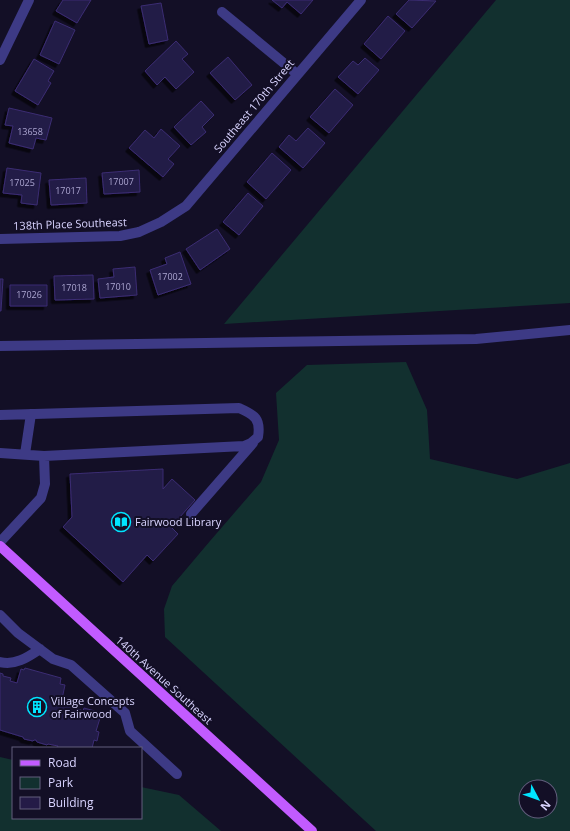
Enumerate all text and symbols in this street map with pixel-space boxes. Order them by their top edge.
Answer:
street label: Southeast 170th Street [210,56,297,156]
house number: 13658 [17,125,43,138]
house number: 17007 [108,175,134,188]
house number: 17025 [9,176,35,189]
house number: 17017 [55,184,81,197]
street label: 138th Place Southeast [13,214,127,233]
house number: 17002 [157,270,183,283]
house number: 17010 [105,280,131,293]
house number: 17018 [61,281,87,294]
house number: 17026 [16,288,42,301]
library icon: Fairwood Library [110,511,132,533]
place label: Fairwood Library [135,514,222,529]
street label: 140th Avenue Southeast [113,632,216,727]
place label: Village Concepts of Fairwood [51,693,135,721]
building icon: Village Concepts of Fairwood [26,696,48,718]
legend [12,747,142,819]
text: Road [48,754,77,771]
text: Park [48,774,74,791]
north arrow [518,779,558,819]
text: Building [48,794,94,811]
text: N [537,798,555,814]

